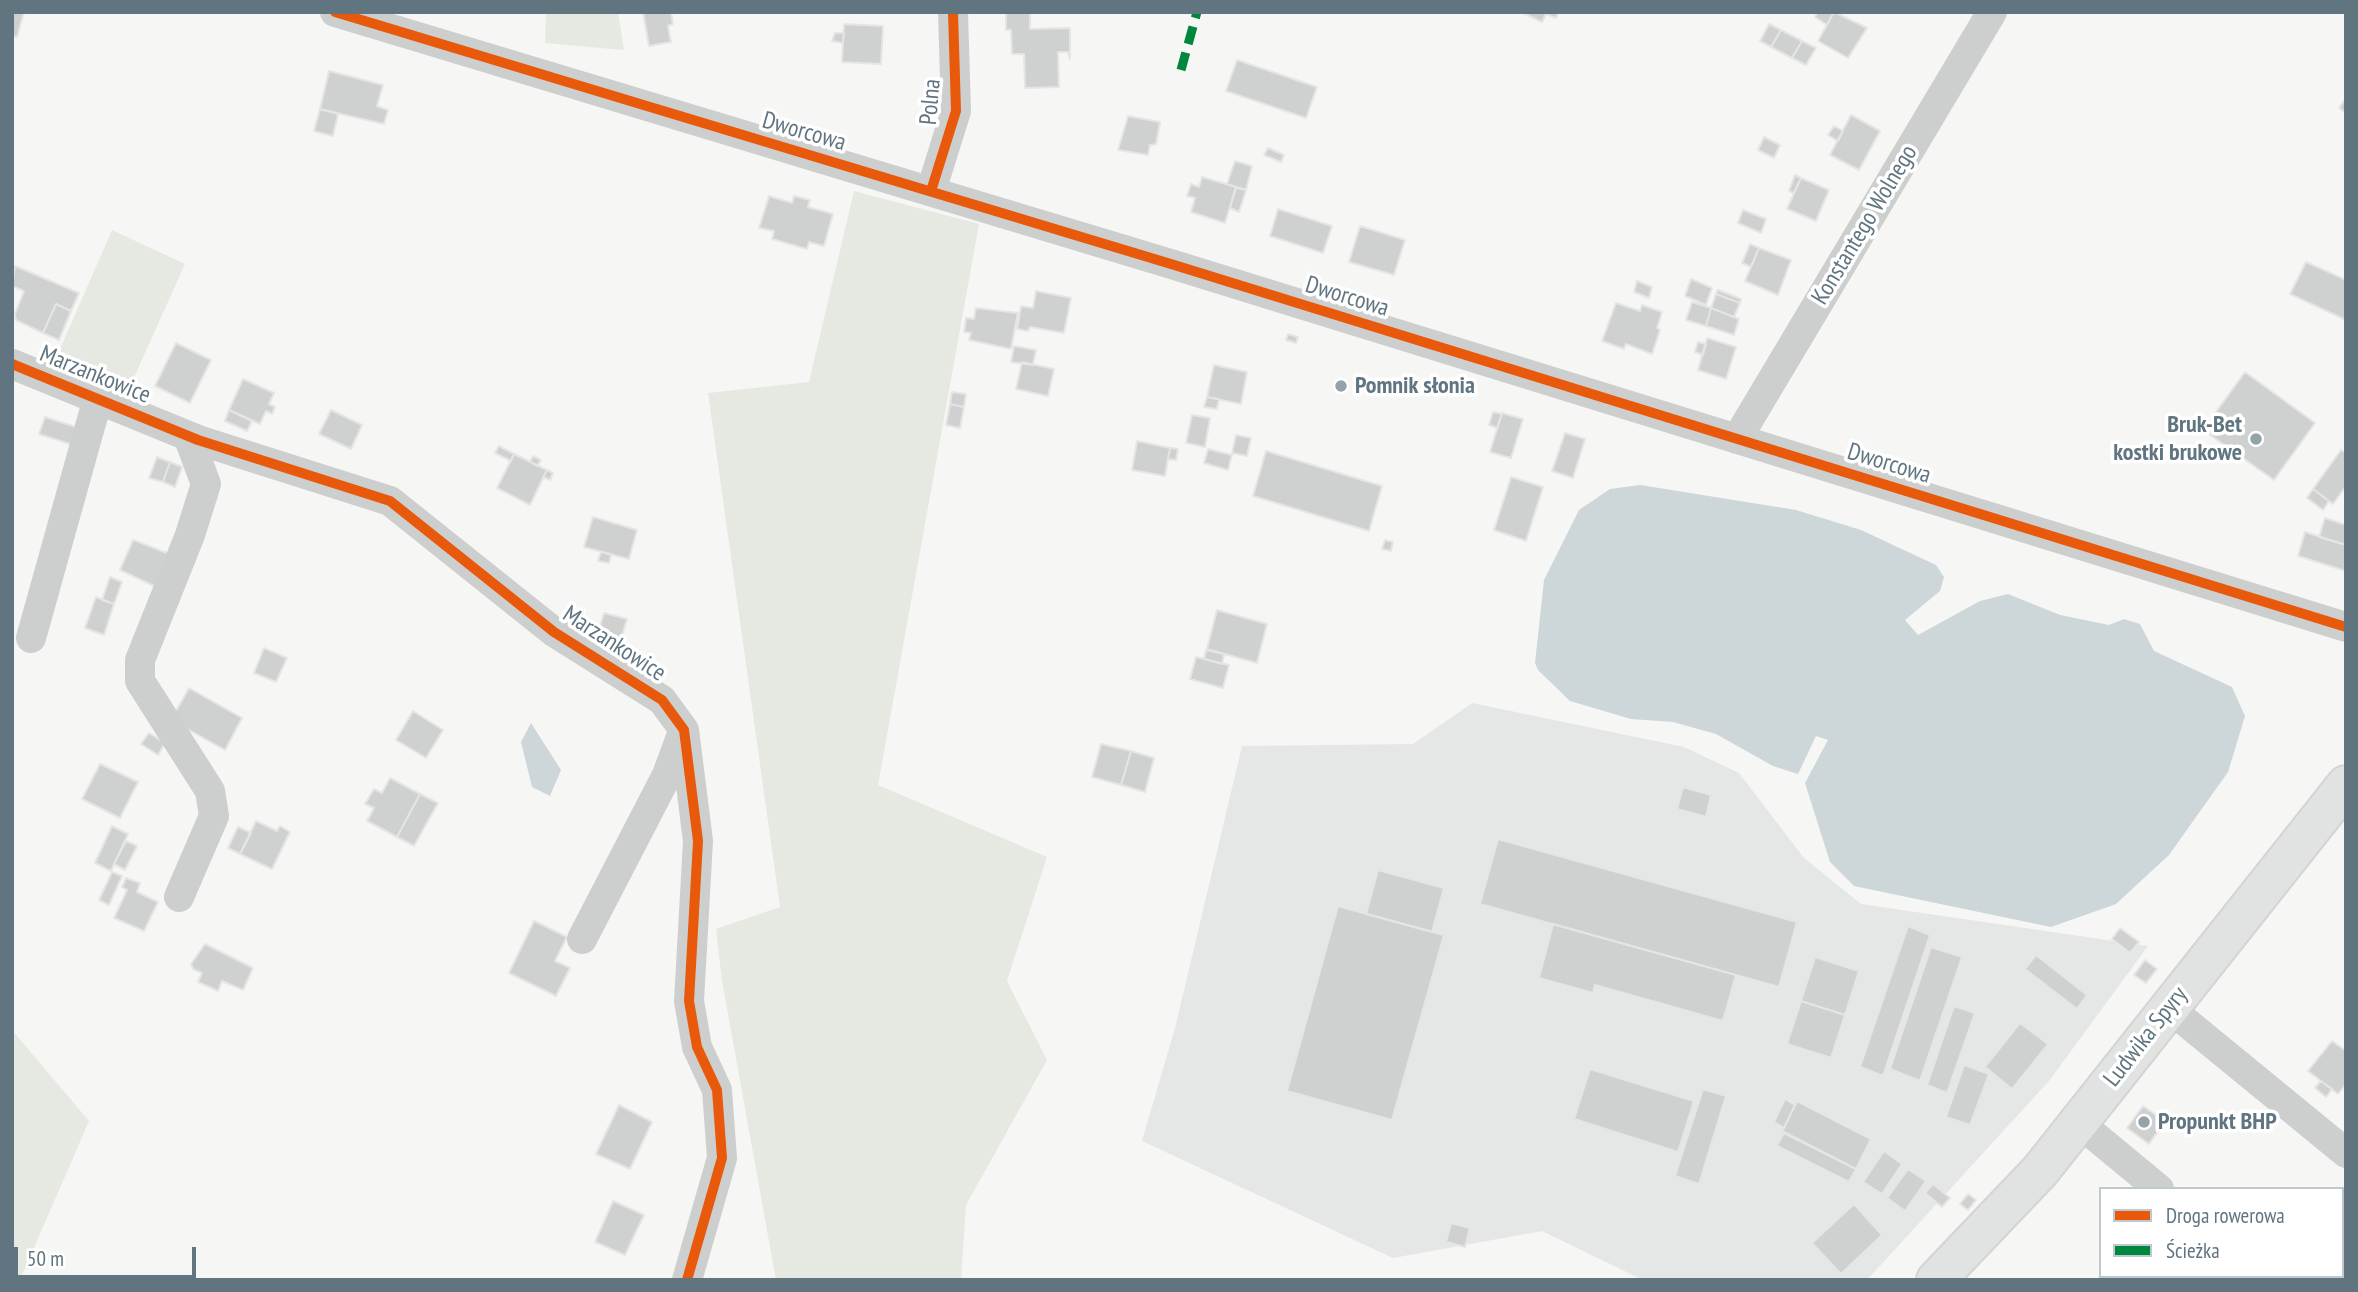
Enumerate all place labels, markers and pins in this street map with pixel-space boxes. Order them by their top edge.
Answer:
place label: Pomnik słonia [1355,372,1475,400]
marker: Pomnik słonia [1333,378,1349,394]
place label: Bruk-Bet kostki brukowe [2113,411,2242,467]
marker: Bruk-Bet kostki brukowe [2248,431,2264,447]
place label: Propunkt BHP [2158,1108,2277,1136]
marker: Propunkt BHP [2136,1114,2152,1130]

